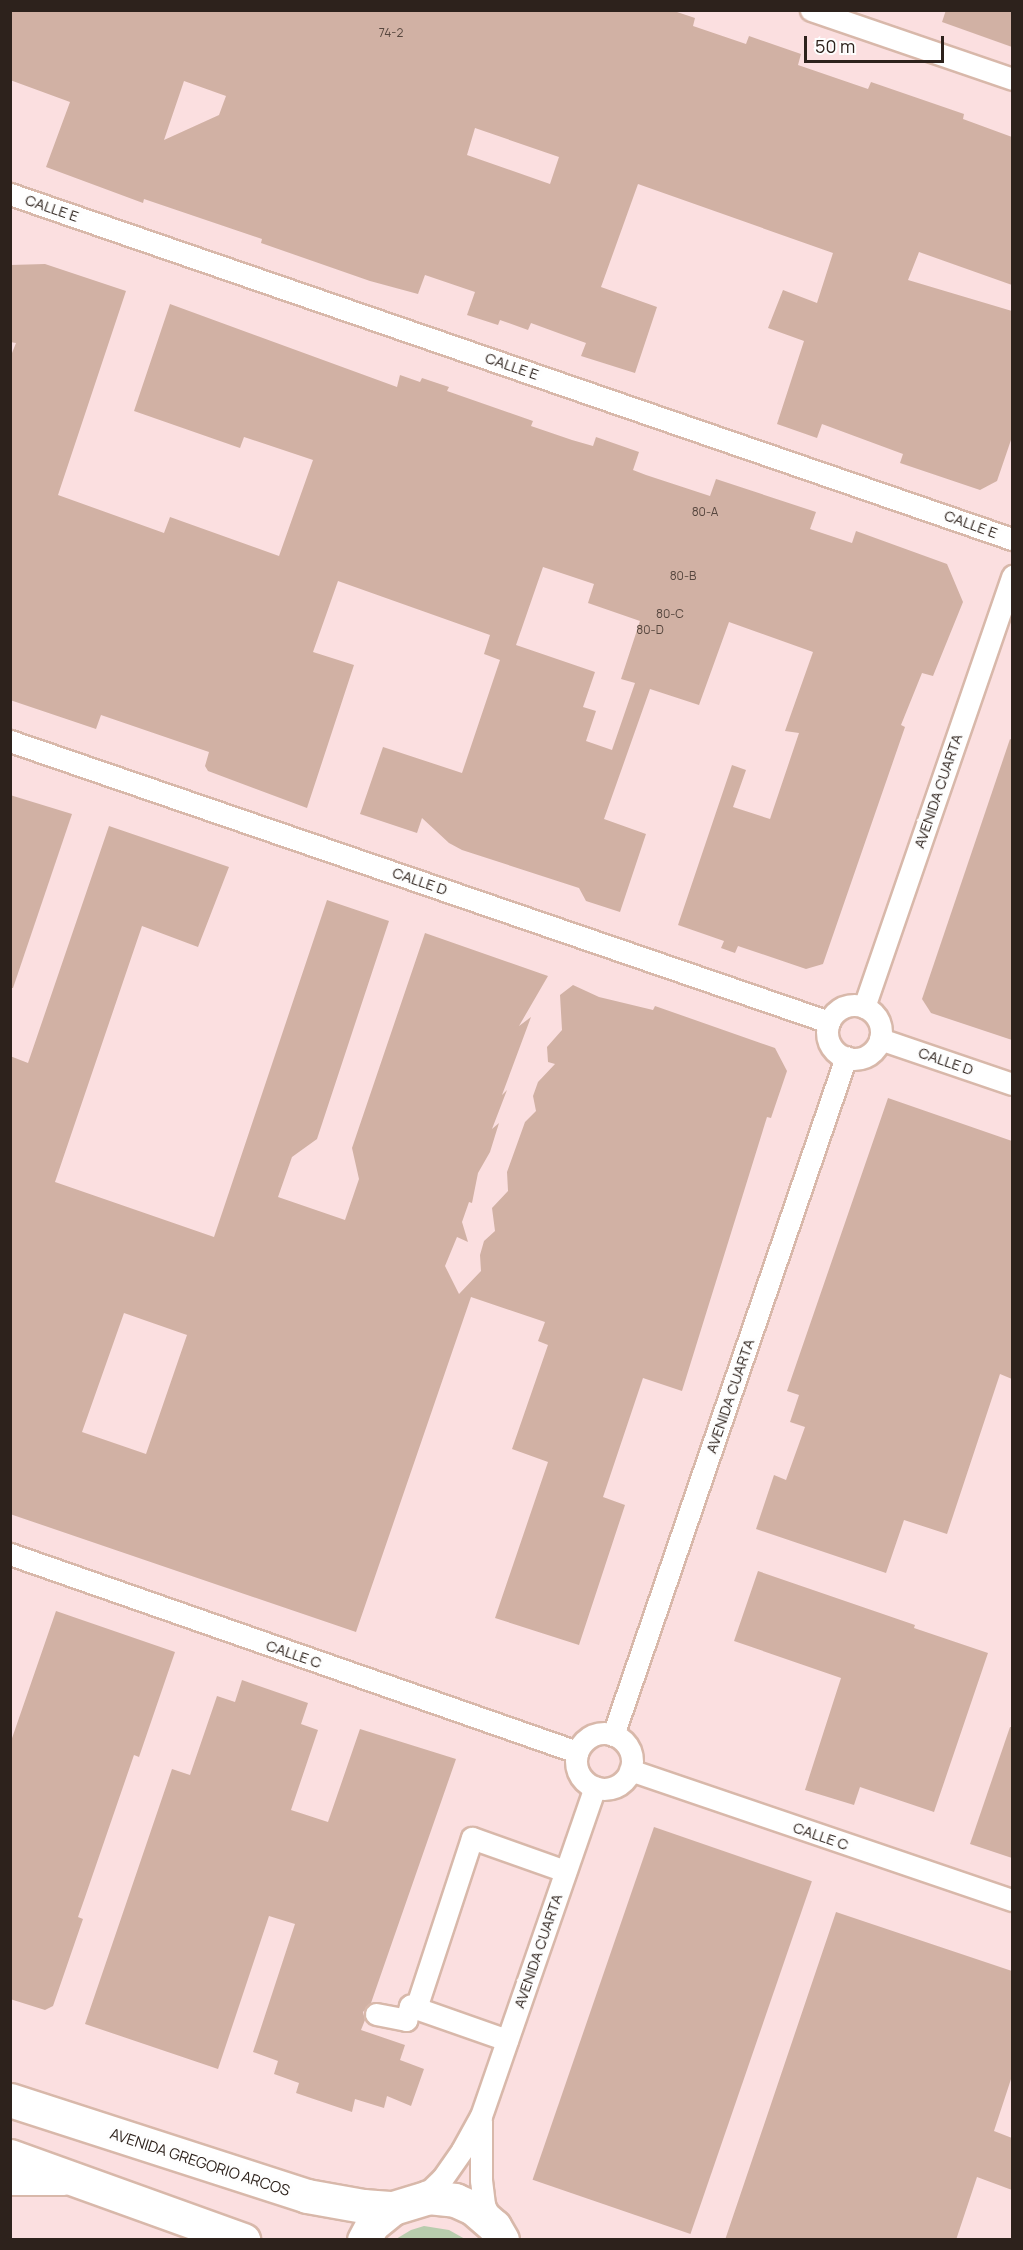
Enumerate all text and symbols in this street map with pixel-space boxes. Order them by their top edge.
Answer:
scale bar [807,24,946,62]
house number: 74-2 [379,26,403,40]
text: 50 m [815,34,855,58]
street label: CALLE E [23,190,81,226]
street label: CALLE E [483,348,541,384]
house number: 80-A [692,505,718,519]
street label: CALLE E [942,506,1000,542]
house number: 80-B [670,569,696,583]
house number: 80-C [656,607,684,621]
house number: 80-D [636,623,664,637]
street label: AVENIDA CUARTA [910,731,966,851]
street label: CALLE D [390,863,450,899]
street label: CALLE D [916,1043,976,1079]
street label: AVENIDA CUARTA [702,1336,758,1456]
street label: CALLE C [264,1636,324,1672]
street label: CALLE C [791,1818,851,1854]
street label: AVENIDA CUARTA [510,1891,566,2011]
street label: AVENIDA GREGORIO ARCOS [108,2124,292,2200]

